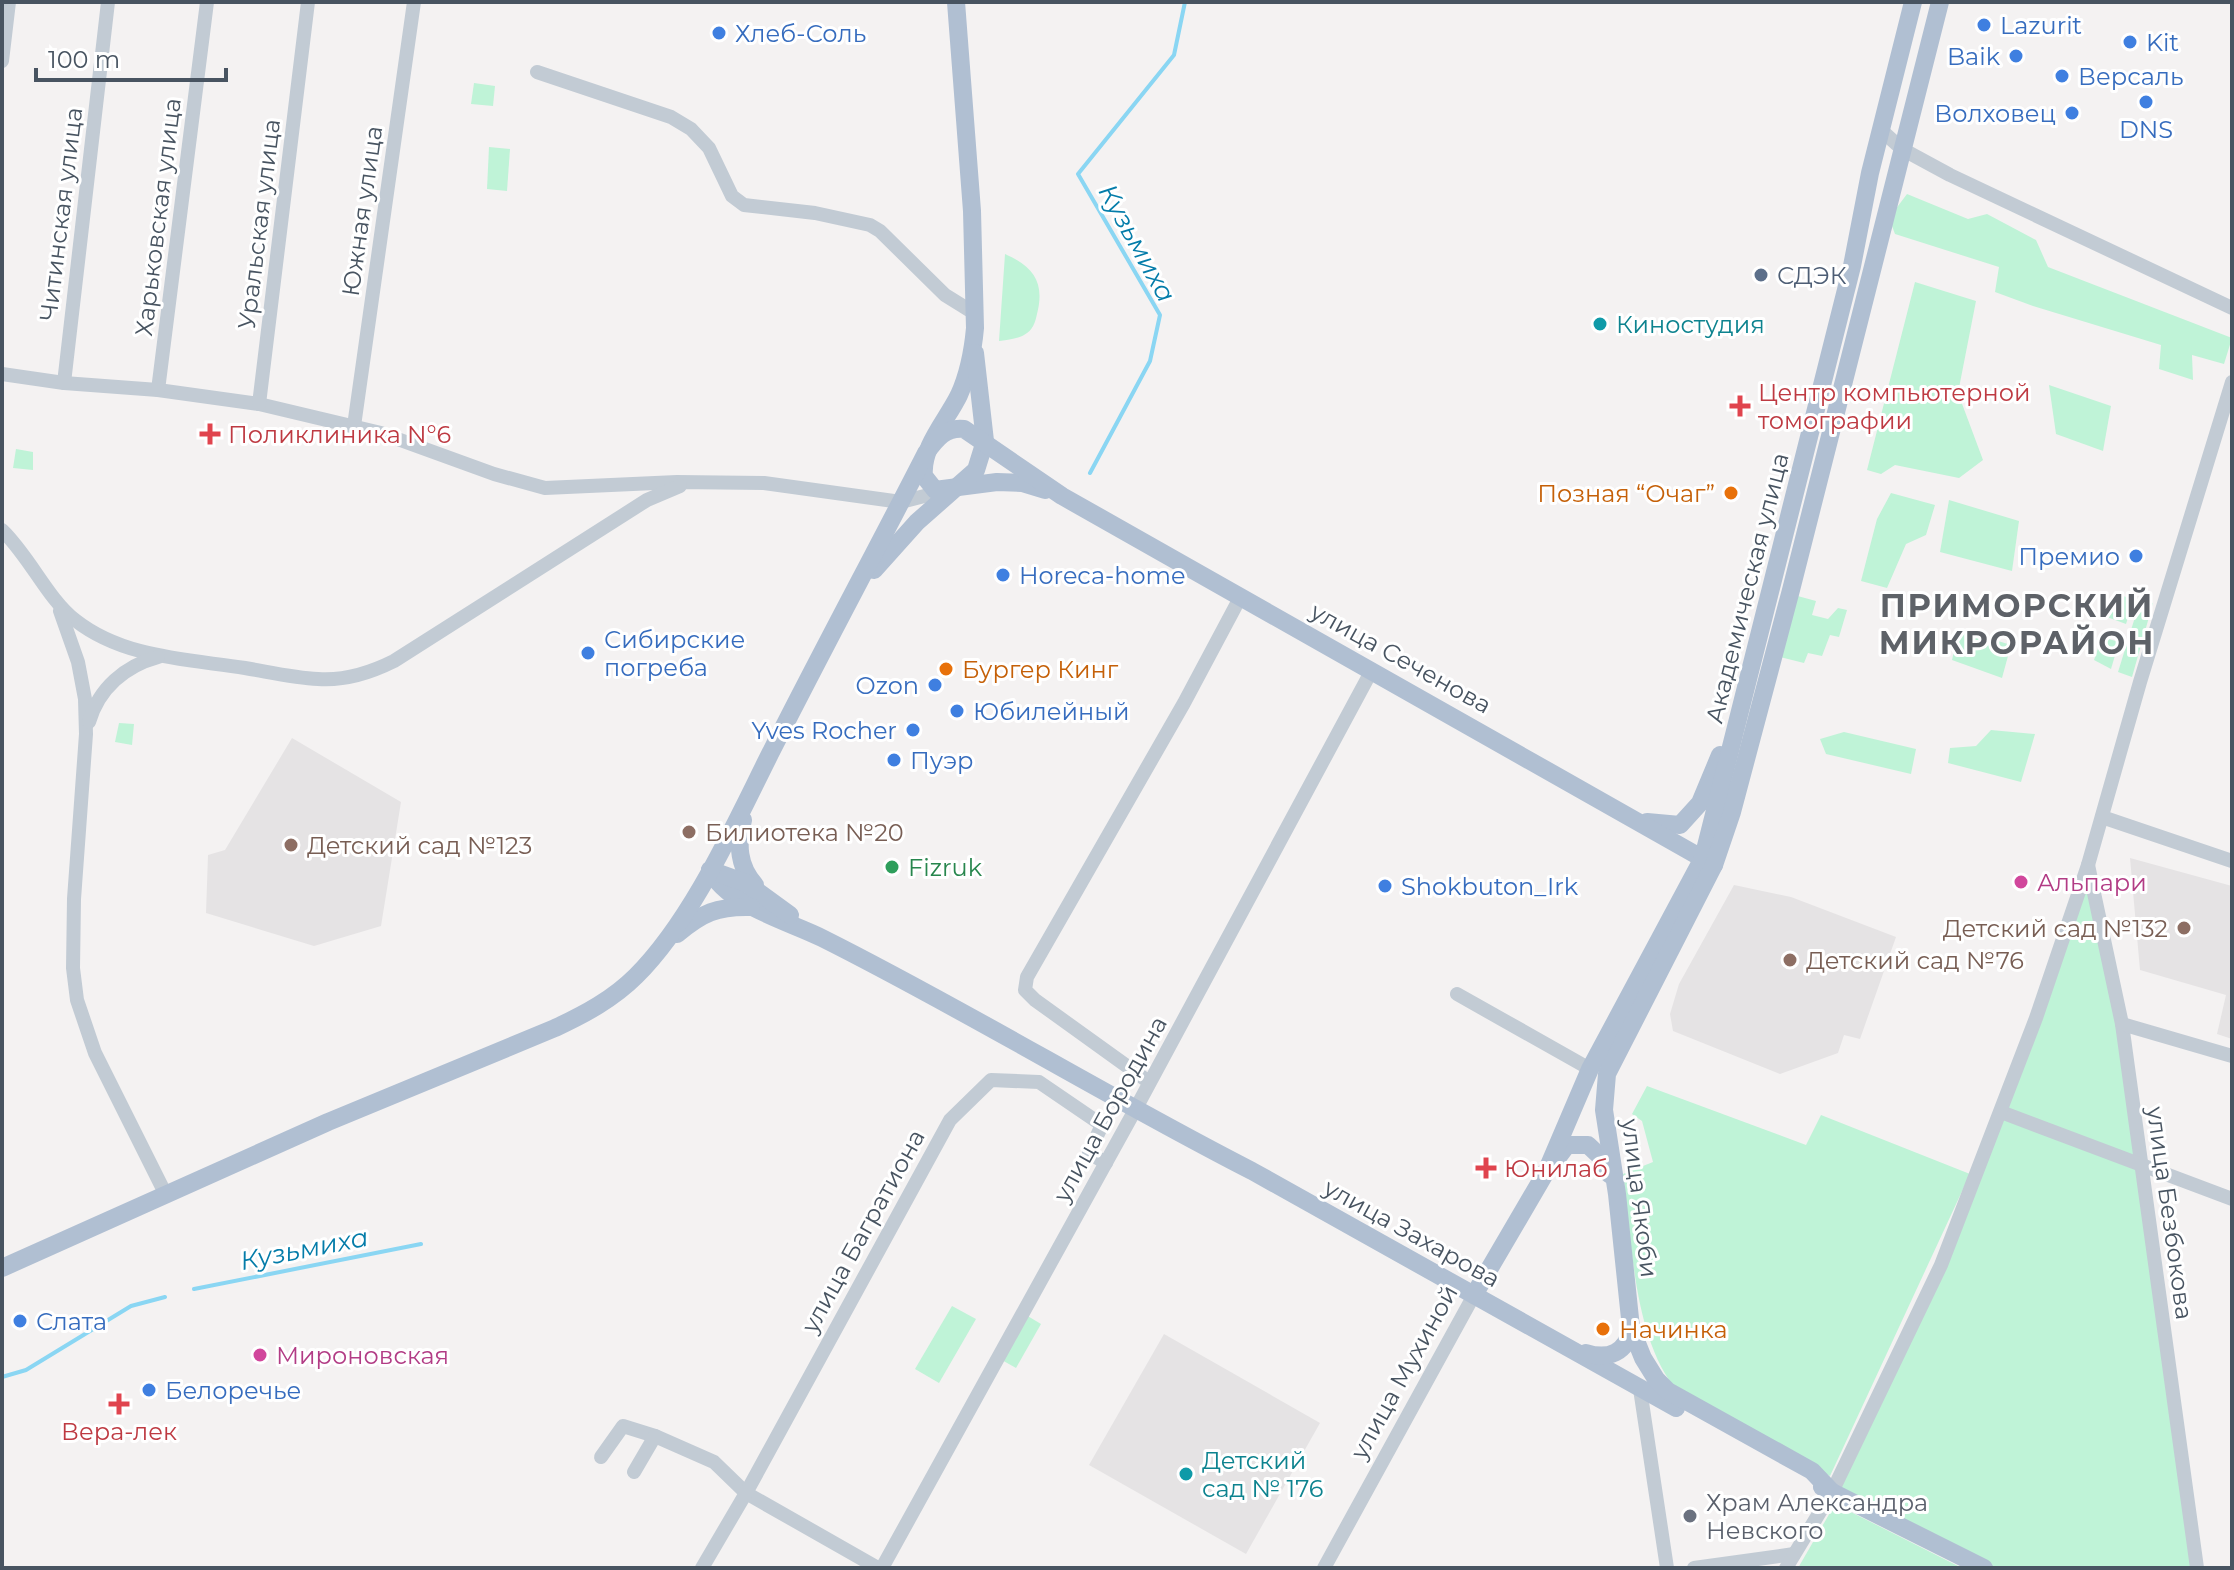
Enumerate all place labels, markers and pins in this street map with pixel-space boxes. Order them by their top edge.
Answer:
place label: Lazurit [2000,11,2082,40]
marker: Lazurit [1975,16,1993,34]
place label: Хлеб-Соль [735,19,866,48]
marker: Хлеб-Соль [710,24,728,42]
place label: Kit [2146,28,2179,57]
marker: Kit [2121,33,2139,51]
place label: Baik [1947,42,2001,71]
marker: Baik [2007,47,2025,65]
place label: Версаль [2078,62,2183,91]
marker: Версаль [2053,67,2071,85]
marker: DNS [2137,93,2155,111]
place label: Волховец [1934,99,2056,128]
marker: Волховец [2063,104,2081,122]
place label: DNS [2119,115,2173,144]
place label: СДЭК [1777,261,1847,290]
marker: СДЭК [1752,266,1770,284]
place label: Киностудия [1616,310,1765,339]
marker: Киностудия [1591,315,1609,333]
place label: Центр компьютерной томографии [1758,378,2030,435]
marker: Центр компьютерной томографии [1729,395,1751,417]
place label: Поликлиника N°6 [228,420,451,449]
marker: Поликлиника N°6 [199,423,221,445]
place label: Позная “Очаг” [1537,479,1715,508]
marker: Позная “Очаг” [1722,484,1740,502]
place label: Премио [2018,542,2120,571]
marker: Премио [2127,547,2145,565]
place label: Horeca-home [1019,561,1185,590]
marker: Horeca-home [994,566,1012,584]
place label: Сибирские погреба [604,625,745,682]
marker: Сибирские погреба [579,644,597,662]
place label: Бургер Кинг [962,655,1119,684]
marker: Бургер Кинг [937,660,955,678]
place label: Ozon [856,671,919,700]
marker: Ozon [926,676,944,694]
place label: Юбилейный [973,697,1130,726]
marker: Юбилейный [948,702,966,720]
place label: Yves Rocher [752,716,897,745]
marker: Yves Rocher [904,721,922,739]
place label: Пуэр [910,746,973,775]
marker: Пуэр [885,751,903,769]
place label: Билиотека №20 [705,818,904,847]
marker: Билиотека №20 [680,823,698,841]
place label: Детский сад №123 [307,831,532,860]
marker: Детский сад №123 [282,836,300,854]
place label: Fizruk [908,853,983,882]
marker: Fizruk [883,858,901,876]
place label: Альпари [2037,868,2147,897]
place label: Shokbuton_Irk [1401,872,1579,901]
marker: Альпари [2012,873,2030,891]
marker: Shokbuton_Irk [1376,877,1394,895]
place label: Детский сад №132 [1943,914,2168,943]
marker: Детский сад №132 [2175,919,2193,937]
place label: Детский сад №76 [1806,946,2024,975]
marker: Детский сад №76 [1781,951,1799,969]
place label: Юнилаб [1504,1154,1608,1183]
marker: Юнилаб [1475,1157,1497,1179]
place label: Слата [36,1307,107,1336]
marker: Слата [11,1312,29,1330]
place label: Начинка [1619,1315,1727,1344]
marker: Начинка [1594,1320,1612,1338]
place label: Мироновская [276,1341,449,1370]
marker: Мироновская [251,1346,269,1364]
place label: Белоречье [165,1376,301,1405]
marker: Белоречье [140,1381,158,1399]
marker: Вера-лек [110,1395,128,1413]
place label: Вера-лек [61,1417,177,1446]
place label: Детский сад № 176 [1202,1446,1323,1503]
marker: Детский сад № 176 [1177,1465,1195,1483]
place label: Храм Александра Невского [1706,1488,1928,1545]
marker: Храм Александра Невского [1681,1507,1699,1525]

